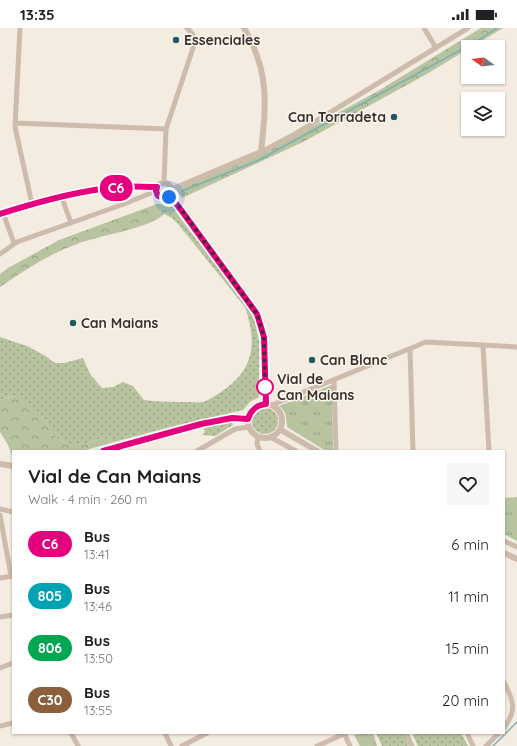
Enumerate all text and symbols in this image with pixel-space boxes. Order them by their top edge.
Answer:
text: 13:35 [20,5,55,24]
place label: Essenciales [184,31,260,49]
marker: Essenciales [171,35,181,45]
north arrow [461,40,505,84]
map controls [461,40,505,136]
button: layers [461,92,505,136]
place label: Can Torradeta [288,108,386,126]
marker: Can Torradeta [389,112,399,122]
line badge: C6 [98,175,134,201]
text: C6 [108,179,124,197]
your location [159,187,179,207]
place label: Can Maians [81,314,159,332]
marker: Can Maians [68,318,78,328]
place label: Can Blanc [320,351,387,369]
marker: Can Blanc [307,355,317,365]
place label: Vial de Can Maians [277,370,355,404]
marker: Vial de Can Maians [256,378,274,396]
button: heart [447,463,489,505]
text: Vial de Can Maians [28,464,201,488]
text: Walk · 4 min · 260 m [28,491,147,507]
text: Bus [84,527,110,546]
text: C6 [42,535,58,553]
text: 6 min [451,535,489,554]
text: 13:41 [84,546,110,562]
text: Bus [84,579,110,598]
text: 805 [38,587,62,605]
text: 11 min [448,587,489,606]
text: 13:46 [84,598,112,614]
text: Bus [84,631,110,650]
text: 806 [38,639,62,657]
text: 15 min [446,639,489,658]
text: 13:50 [84,650,113,666]
text: Bus [84,683,110,702]
text: C30 [38,691,62,709]
text: 20 min [442,691,489,710]
text: 13:55 [84,702,112,718]

